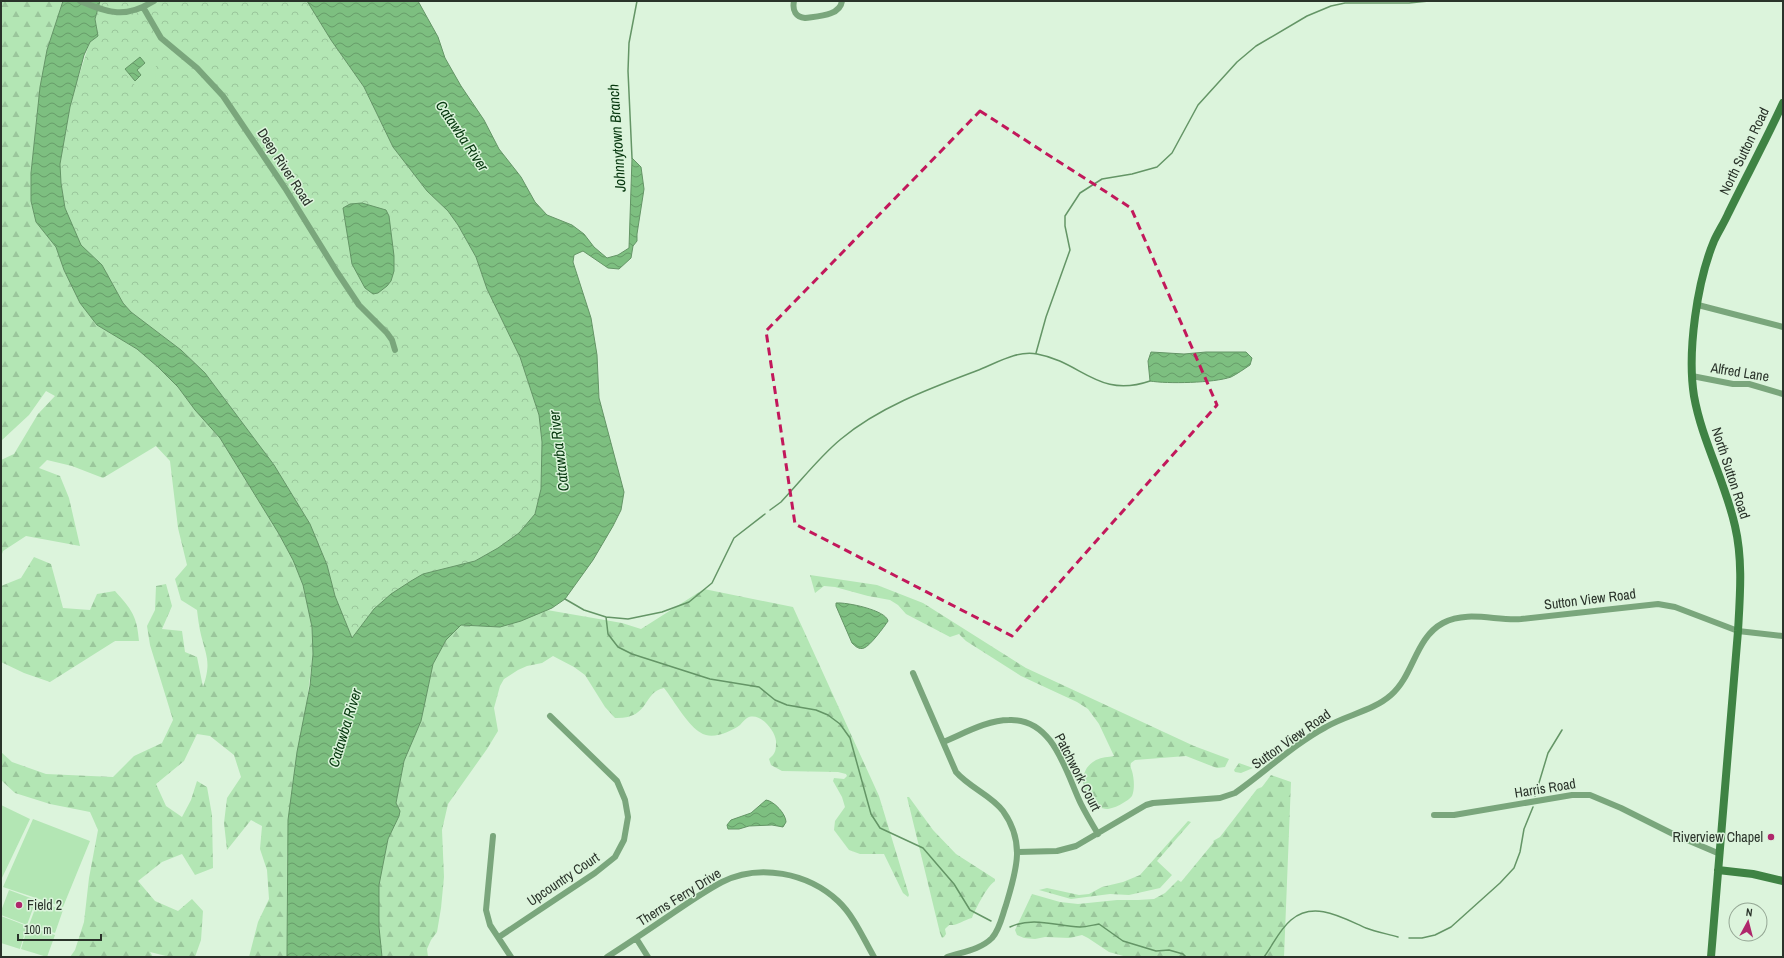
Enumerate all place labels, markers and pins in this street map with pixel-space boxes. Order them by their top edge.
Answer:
place label: Riverview Chapel [1672,828,1763,846]
marker: Riverview Chapel [1766,832,1776,842]
place label: Field 2 [27,896,62,914]
marker: Field 2 [14,900,24,910]

